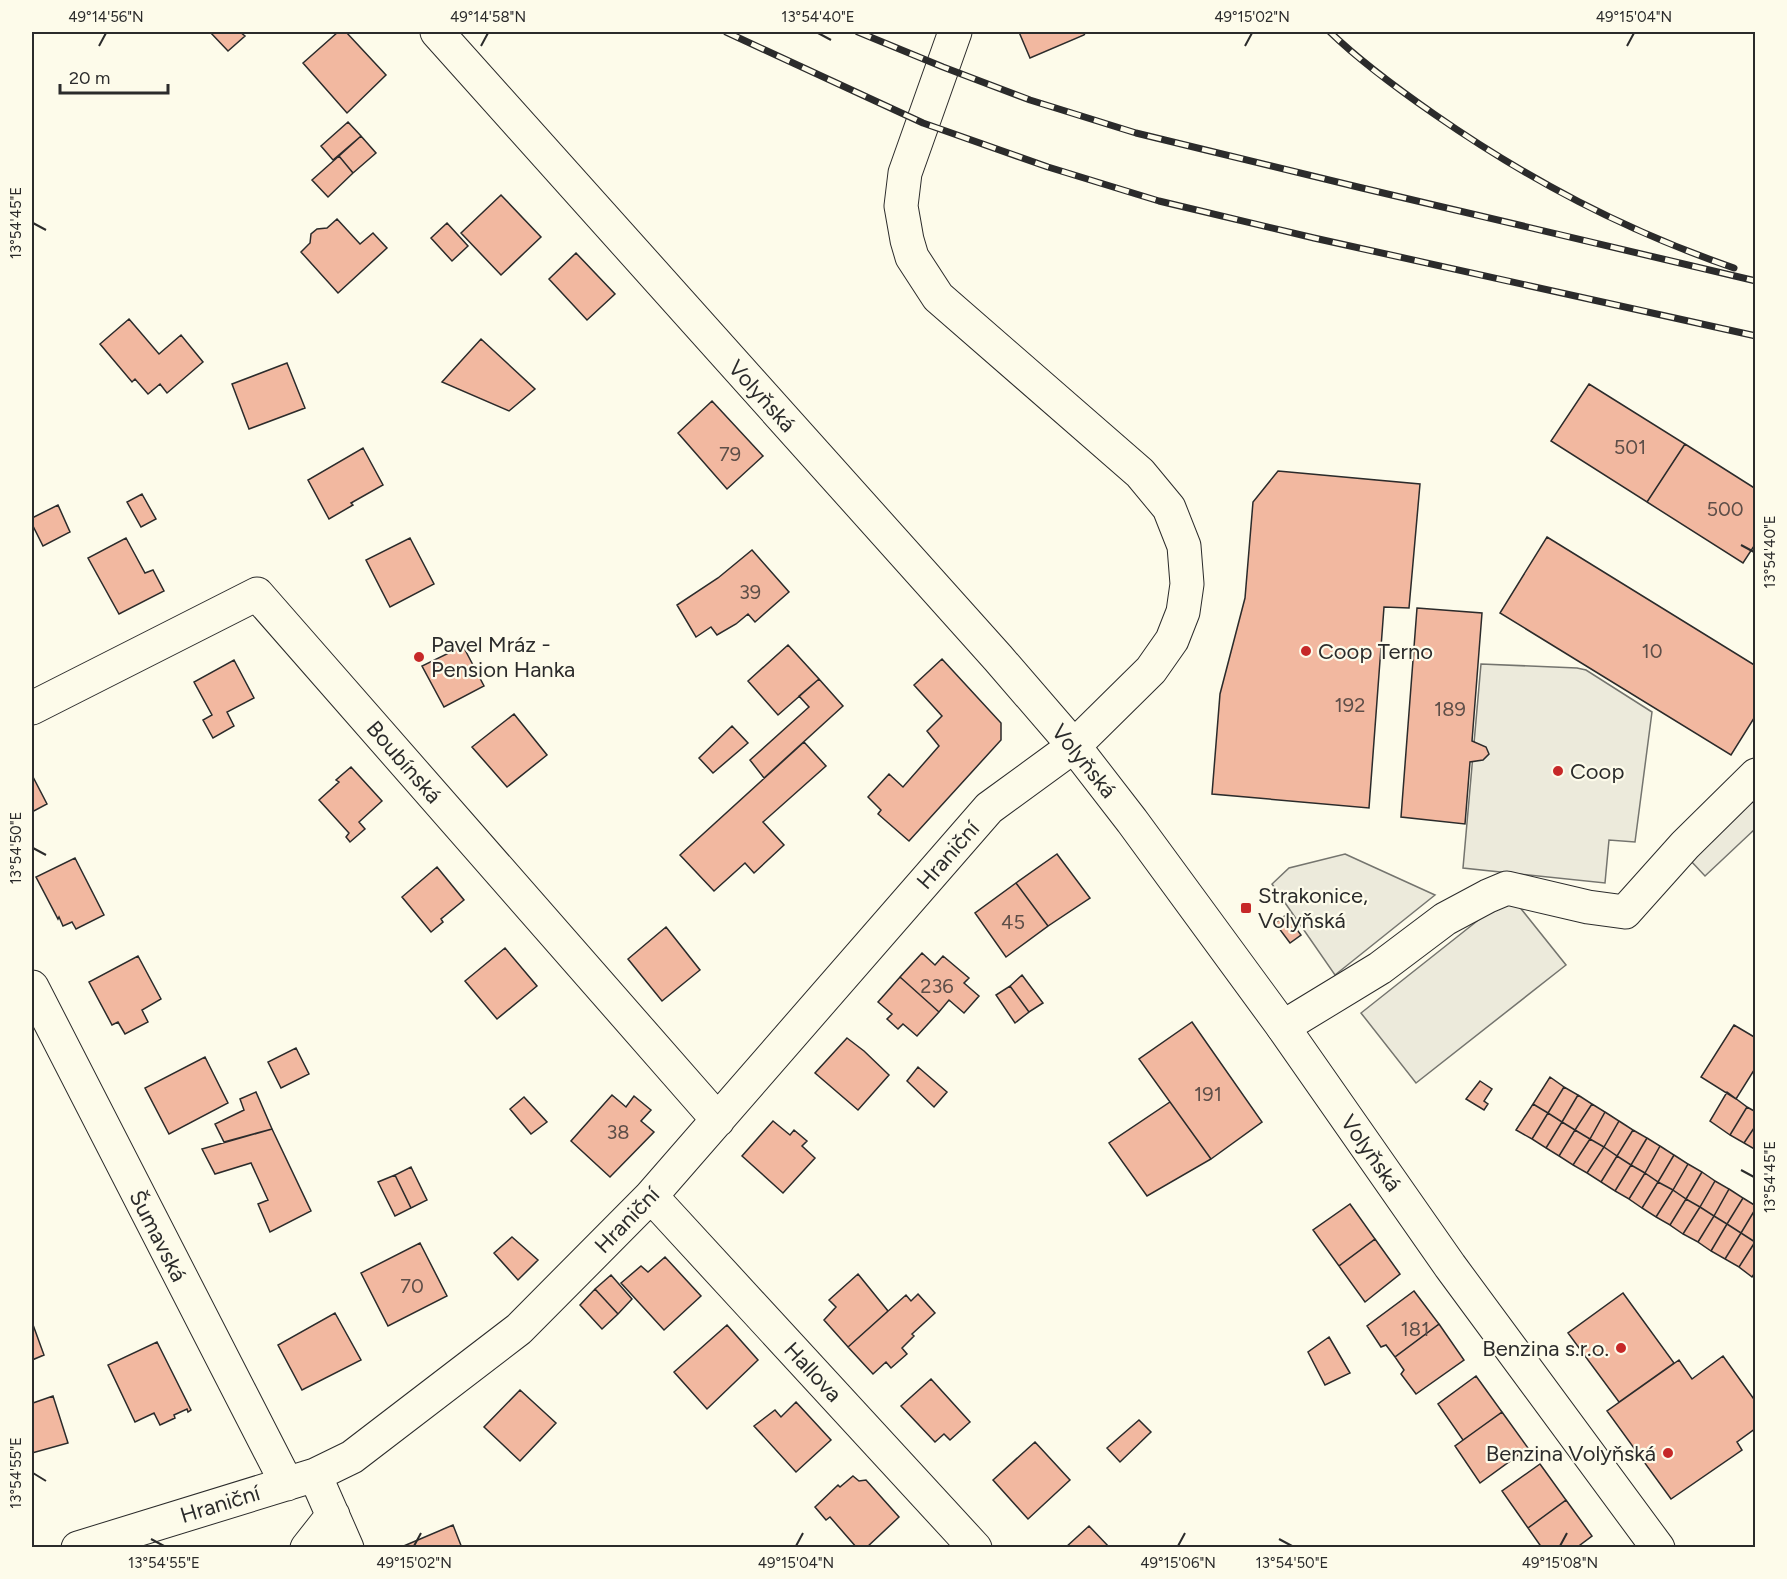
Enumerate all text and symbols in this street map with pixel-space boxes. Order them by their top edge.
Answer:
text: 49°14'56"N [68,8,144,26]
text: 49°14'58"N [450,8,526,26]
text: 13°54'40"E [781,8,855,26]
text: 49°15'02"N [1214,8,1290,26]
text: 49°15'04"N [1596,8,1672,26]
scale bar [60,57,168,95]
text: 20 m [69,67,110,89]
text: 13°54'45"E [7,187,25,259]
street label: Volyňská [723,354,801,438]
house number: 501 [1614,435,1646,459]
house number: 79 [719,442,741,466]
house number: 500 [1706,497,1744,521]
text: 13°54'40"E [1761,515,1779,589]
house number: 39 [739,580,761,604]
place label: Pavel Mráz - Pension Hanka [431,631,575,683]
place label: Coop Terno [1318,638,1433,665]
house number: 10 [1641,639,1663,663]
marker: Coop Terno [1299,644,1313,658]
marker: Pavel Mráz - Pension Hanka [412,650,426,664]
house number: 192 [1335,693,1365,717]
house number: 189 [1434,697,1466,721]
street label: Boubínská [361,715,447,809]
street label: Volyňská [1046,718,1122,804]
place label: Coop [1570,758,1624,785]
marker: Coop [1551,764,1565,778]
text: 13°54'50"E [7,812,25,884]
street label: Hraniční [911,815,986,895]
place label: Strakonice, Volyňská [1258,882,1368,934]
marker: Strakonice, Volyňská [1239,901,1253,915]
house number: 45 [1001,910,1025,934]
house number: 236 [920,974,954,998]
house number: 191 [1194,1082,1222,1106]
street label: Volyňská [1335,1109,1407,1197]
house number: 38 [606,1120,630,1144]
text: 13°54'45"E [1761,1141,1779,1213]
street label: Hraniční [589,1181,666,1259]
street label: Šumavská [124,1186,192,1286]
house number: 70 [400,1274,424,1298]
house number: 181 [1401,1317,1429,1341]
place label: Benzina s.r.o. [1482,1335,1609,1362]
street label: Hallova [778,1336,848,1408]
marker: Benzina s.r.o. [1614,1341,1628,1355]
text: 13°54'55"E [7,1437,25,1509]
place label: Benzina Volyňská [1486,1440,1656,1467]
marker: Benzina Volyňská [1661,1446,1675,1460]
street label: Hraniční [177,1479,264,1529]
text: 13°54'55"E [128,1554,200,1572]
text: 49°15'02"N [376,1554,452,1572]
text: 49°15'04"N [758,1554,834,1572]
text: 49°15'06"N [1140,1554,1216,1572]
text: 13°54'50"E [1256,1554,1328,1572]
text: 49°15'08"N [1522,1554,1598,1572]

